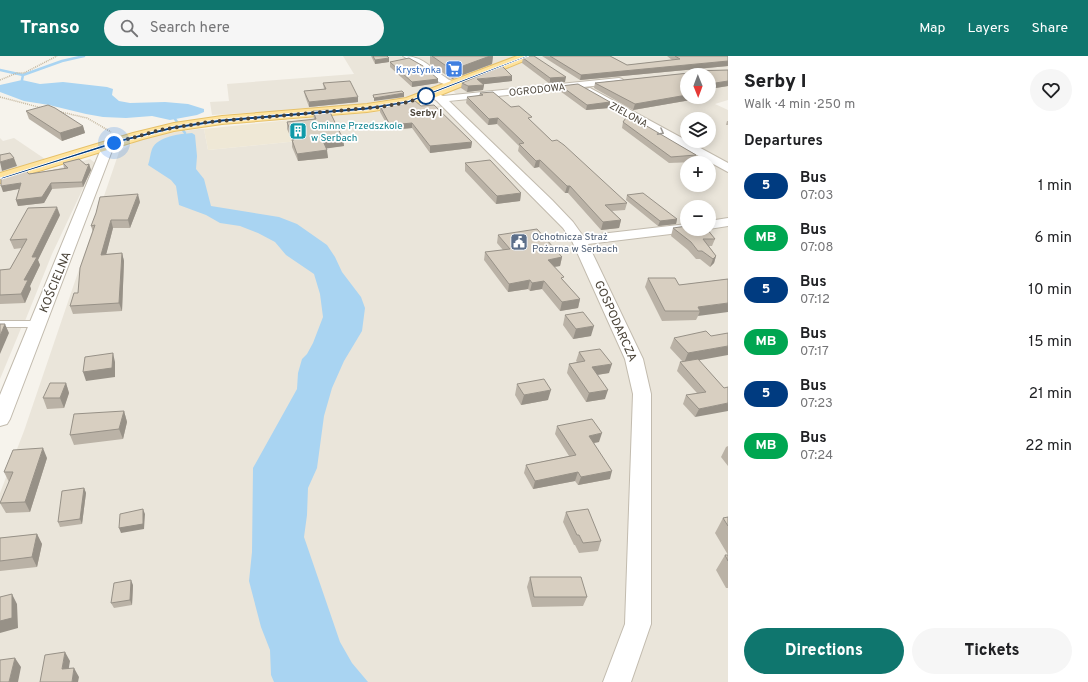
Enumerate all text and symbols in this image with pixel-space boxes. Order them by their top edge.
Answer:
search box [104,10,384,46]
text: Transo [20,16,80,40]
icon: search [118,17,140,39]
text: Search here [150,19,230,38]
text: Map [919,20,945,37]
text: Layers [967,20,1009,37]
text: Share [1031,20,1068,37]
supermarket icon: Krystynka [444,59,464,79]
place label: Krystynka [396,64,441,77]
north arrow [680,68,716,104]
map controls [680,68,716,236]
button: heart [1030,69,1072,111]
text: Serby I [744,70,806,94]
street label: OGRODOWA [508,81,566,100]
marker: Serby I [417,87,435,105]
text: Walk · 4 min · 250 m [744,97,855,113]
street label: ZIELONA [607,100,650,131]
place label: Serby I [410,107,442,120]
button: layers [680,112,716,148]
place label: Gminne Przedszkole w Serbach [311,120,403,145]
building icon: Gminne Przedszkole w Serbach [288,121,308,141]
one-way arrow [657,127,665,134]
text: Departures [744,132,823,151]
your location [104,133,124,153]
button: + [680,156,716,192]
text: Bus [800,169,827,188]
text: 5 [762,177,770,194]
text: 1 min [1038,177,1072,196]
text: 07:03 [800,188,833,204]
button: − [680,200,716,236]
text: Bus [800,221,827,240]
text: MB [756,229,776,246]
text: 6 min [1035,229,1072,248]
place label: Ochotnicza Straż Pożarna w Serbach [532,231,618,256]
public building icon: Ochotnicza Straż Pożarna w Serbach [509,232,529,252]
text: 07:08 [800,240,833,256]
street label: KOŚCIELNA [36,249,75,315]
text: Bus [800,273,827,292]
street label: GOSPODARCZA [590,278,640,365]
text: 5 [762,281,770,298]
text: 10 min [1028,281,1072,300]
text: 07:12 [800,292,830,308]
text: Bus [800,325,827,344]
text: MB [756,333,776,350]
text: 15 min [1029,333,1072,352]
text: 07:17 [800,344,829,360]
text: Bus [800,377,827,396]
text: 5 [762,385,770,402]
text: 21 min [1029,385,1072,404]
text: 07:23 [800,396,833,412]
text: Bus [800,429,827,448]
text: MB [756,437,776,454]
text: 22 min [1025,437,1072,456]
text: 07:24 [800,448,833,464]
button: Directions [744,628,904,674]
button: Tickets [912,628,1072,674]

